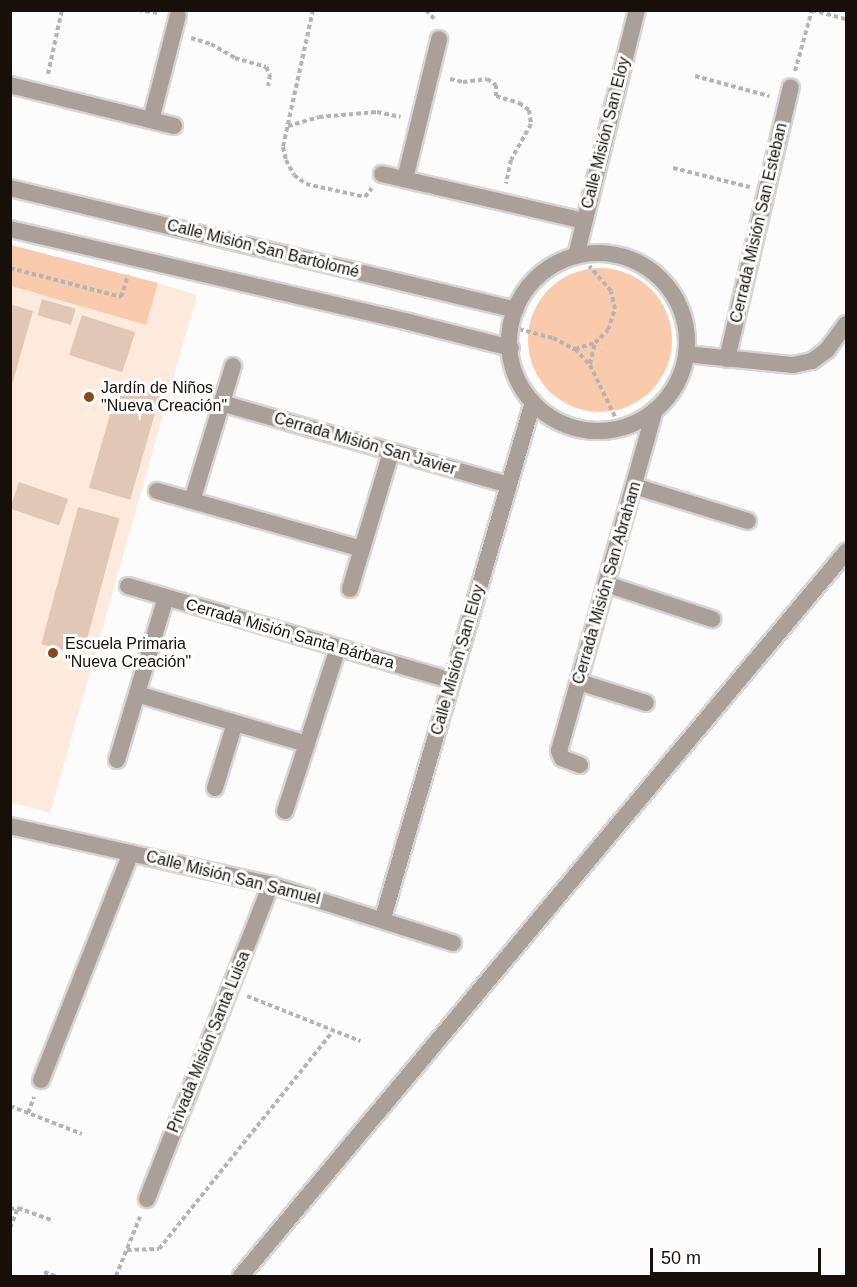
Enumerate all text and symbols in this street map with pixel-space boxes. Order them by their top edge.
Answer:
street label: Calle Misión San Eloy [578,55,634,211]
street label: Cerrada Misión San Esteban [727,121,791,325]
street label: Calle Misión San Bartolomé [165,216,361,282]
place label: Jardín de Niños "Nueva Creación" [101,378,227,416]
marker: Jardín de Niños "Nueva Creación" [82,390,96,404]
street label: Cerrada Misión San Javier [272,409,458,479]
street label: Cerrada Misión San Abraham [569,479,645,687]
street label: Calle Misión San Eloy [427,583,489,737]
street label: Cerrada Misión Santa Bárbara [183,595,397,673]
place label: Escuela Primaria "Nueva Creación" [65,634,191,672]
marker: Escuela Primaria "Nueva Creación" [46,646,60,660]
street label: Calle Misión San Samuel [144,847,322,909]
street label: Privada Misión Santa Luisa [164,949,254,1135]
scale bar [653,1236,824,1274]
text: 50 m [661,1248,701,1268]

